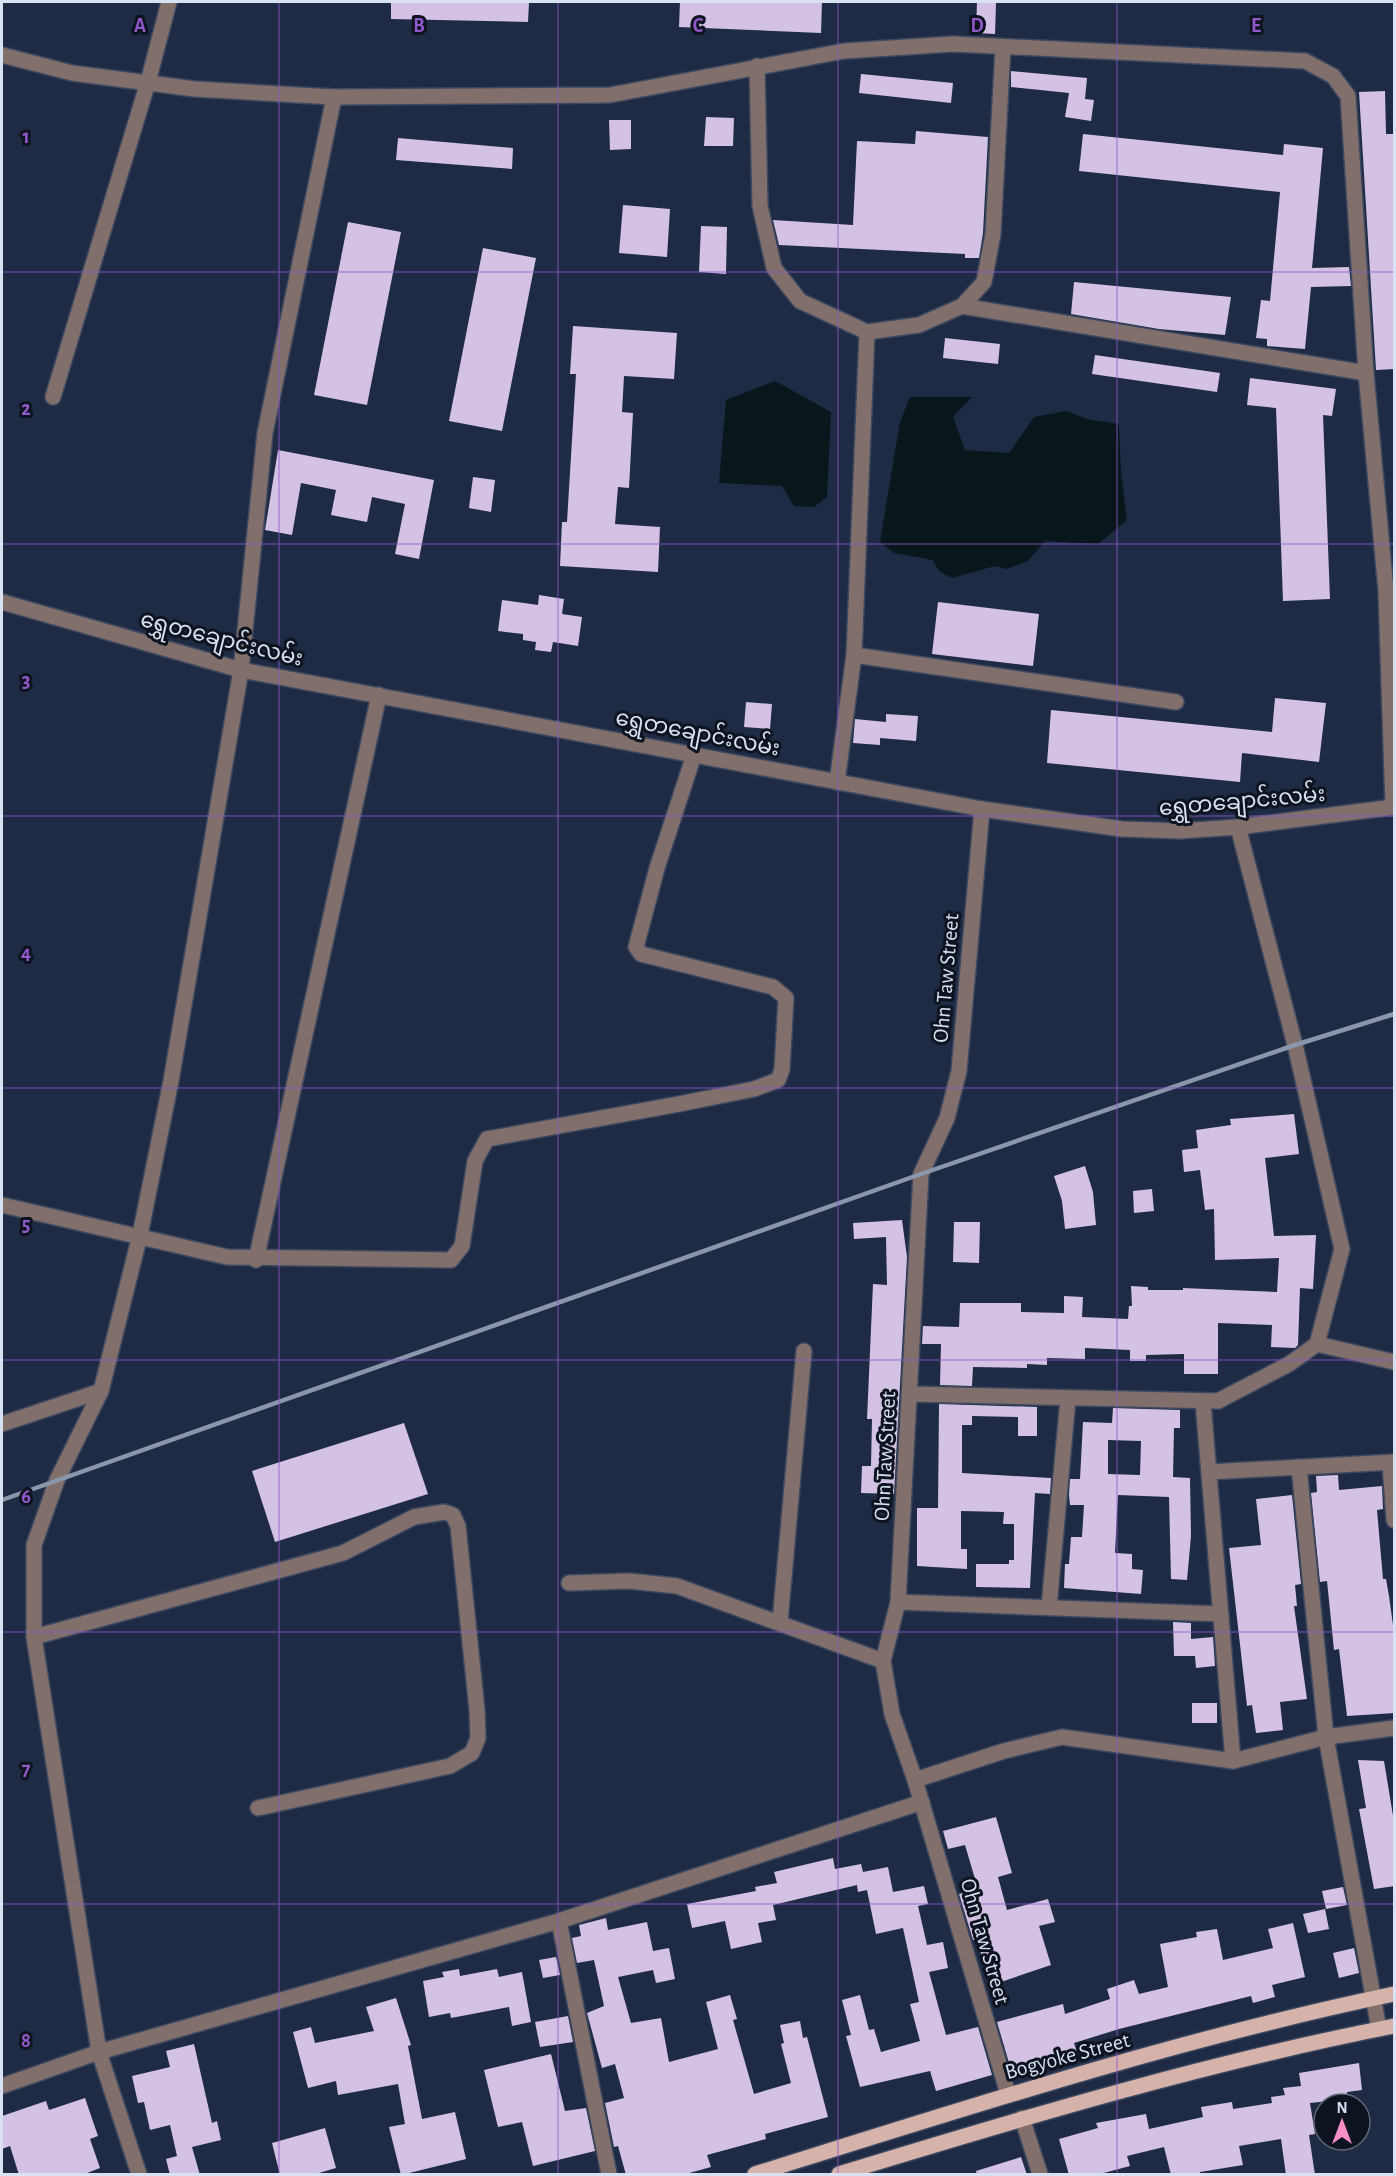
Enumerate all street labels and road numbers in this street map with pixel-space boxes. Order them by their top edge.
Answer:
street label: ရွှေတချောင်းလမ်း [136,603,307,677]
street label: ရွှေတချောင်းလမ်း [613,701,783,767]
street label: ရွှေတချောင်းလမ်း [1158,778,1327,826]
street label: Ohn Taw Street [929,913,963,1044]
street label: Ohn Taw Street [871,1391,899,1521]
street label: Ohn Taw Street [957,1876,1013,2007]
street label: Bogyoke Street [1002,2029,1132,2083]

